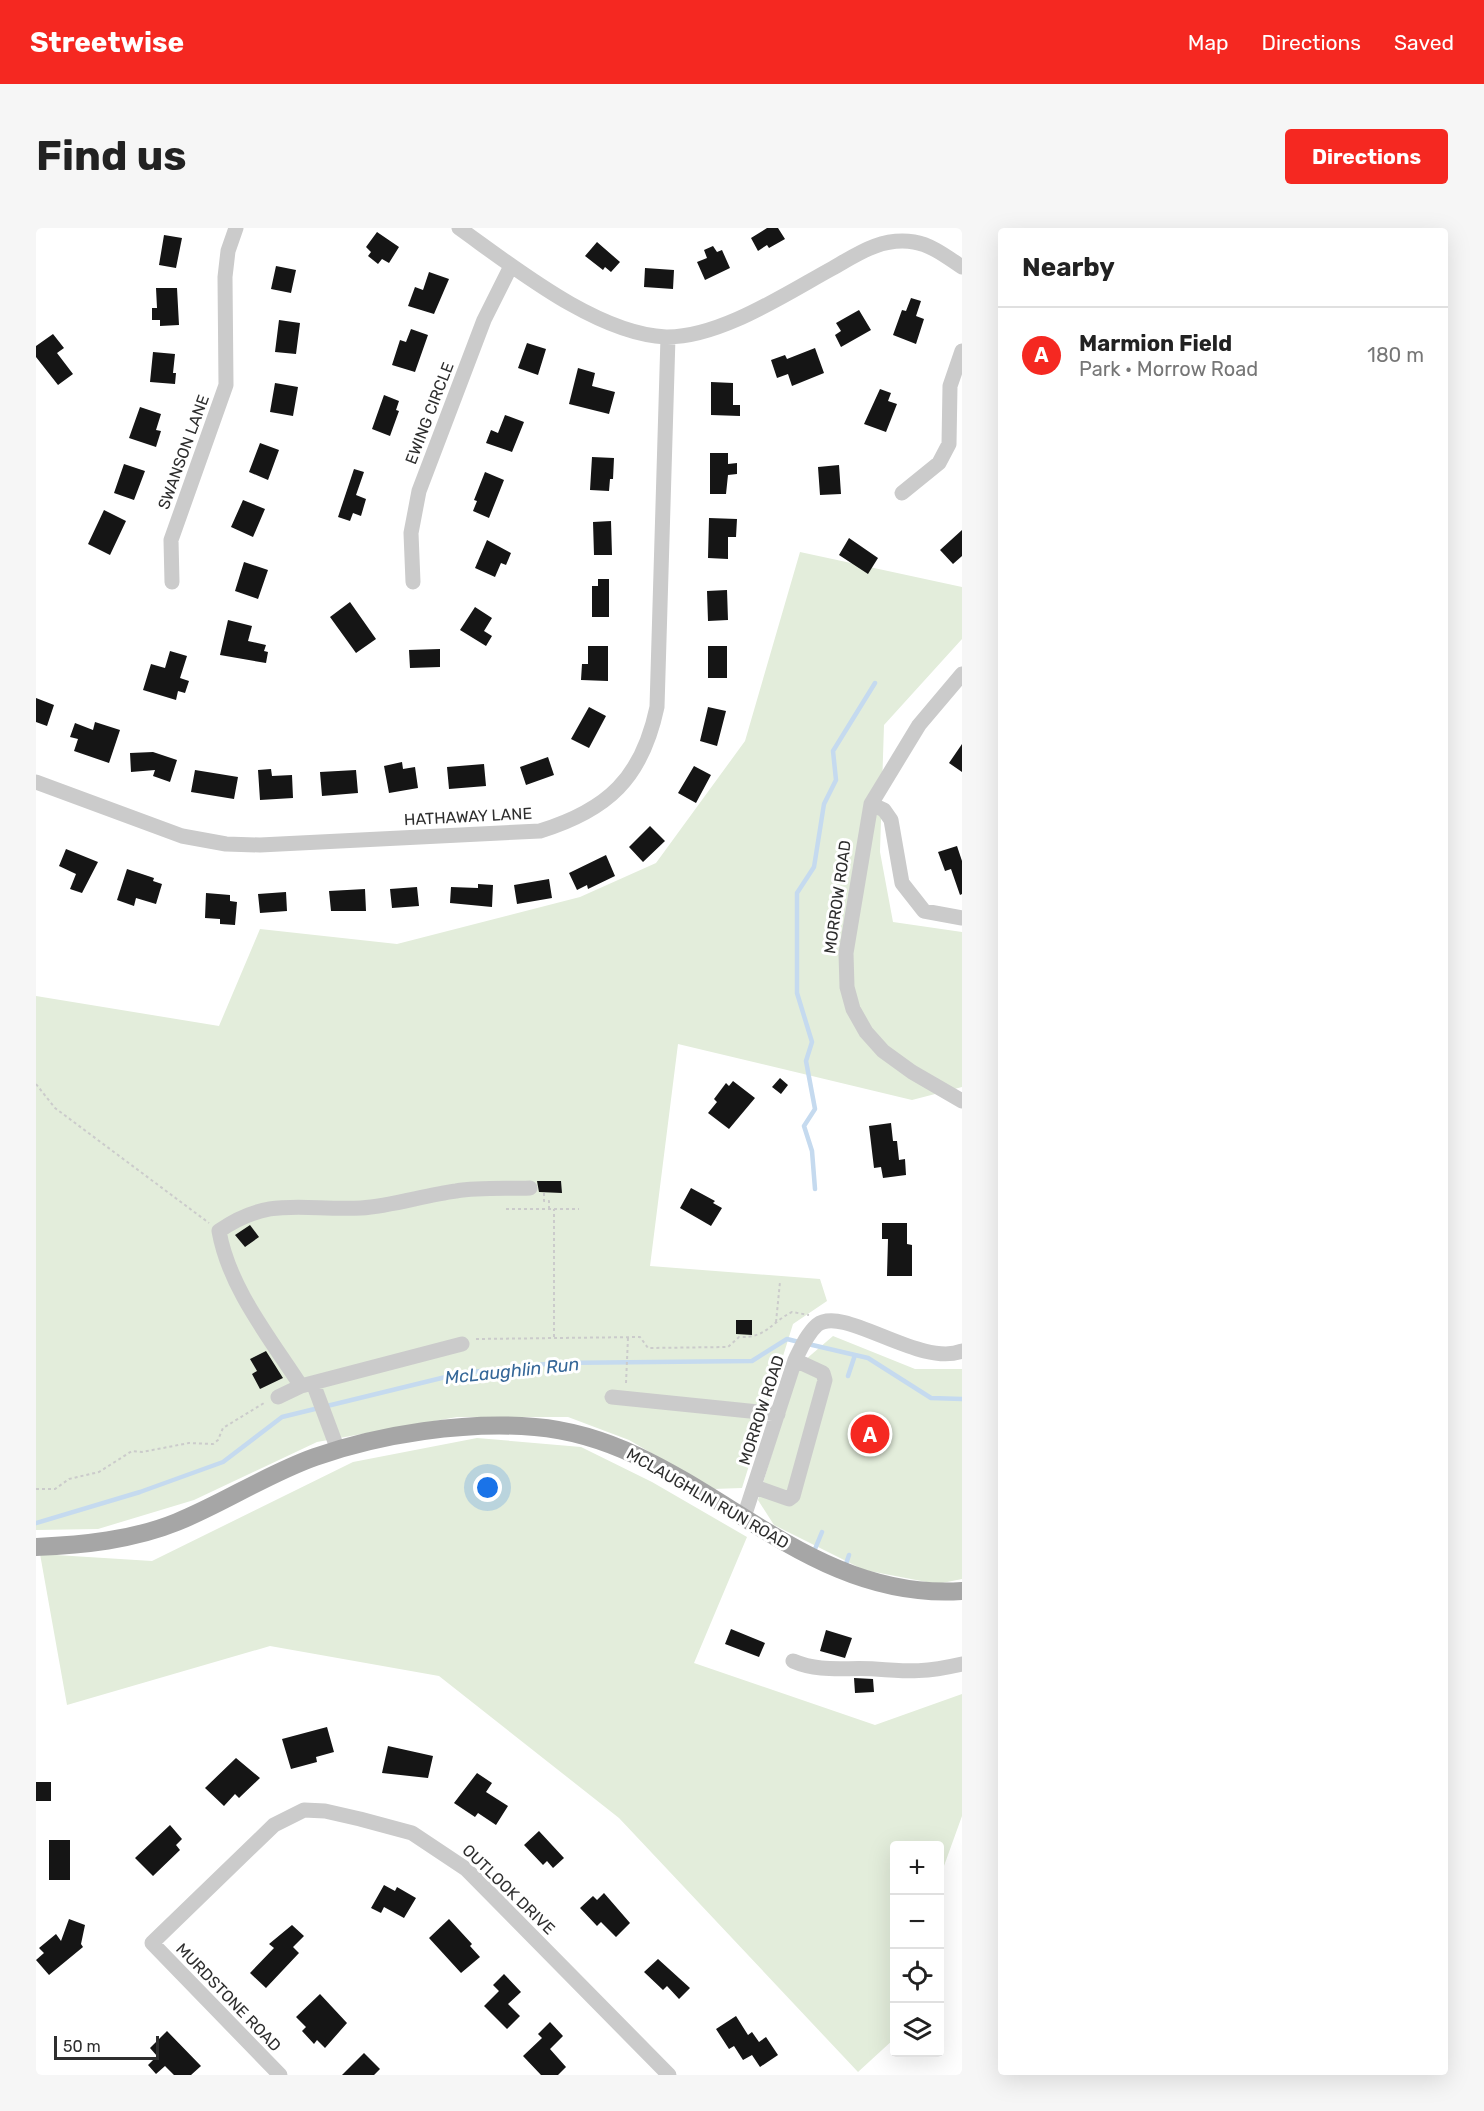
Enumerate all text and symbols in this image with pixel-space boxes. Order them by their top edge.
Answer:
text: Streetwise [30,26,184,59]
text: Map [1188,30,1229,55]
text: Directions [1262,30,1361,55]
text: Saved [1394,30,1454,55]
button: Directions [1285,129,1448,184]
text: Find us [36,131,187,181]
text: Nearby [1022,252,1115,283]
text: Marmion Field [1079,330,1232,357]
text: A [1034,343,1049,367]
text: 180 m [1367,343,1424,367]
text: Park · Morrow Road [1079,357,1258,381]
street label: EWING CIRCLE [401,360,458,467]
street label: SWANSON LANE [154,392,213,512]
street label: HATHAWAY LANE [403,804,533,829]
street label: MORROW ROAD [820,839,855,955]
water label: McLaughlin Run [444,1353,580,1389]
street label: MORROW ROAD [735,1353,788,1468]
pin: A [850,1412,890,1456]
street label: MCLAUGHLIN RUN ROAD [623,1444,792,1553]
your location [473,1473,502,1502]
street label: OUTLOOK DRIVE [458,1840,559,1938]
map controls [890,1841,944,2057]
button: + [890,1841,944,1895]
button: − [890,1895,944,1949]
street label: MURDSTONE ROAD [172,1939,285,2055]
button: locate [890,1949,944,2003]
button: layers [890,2003,944,2057]
scale bar [54,2033,159,2060]
text: 50 m [63,2037,101,2056]

